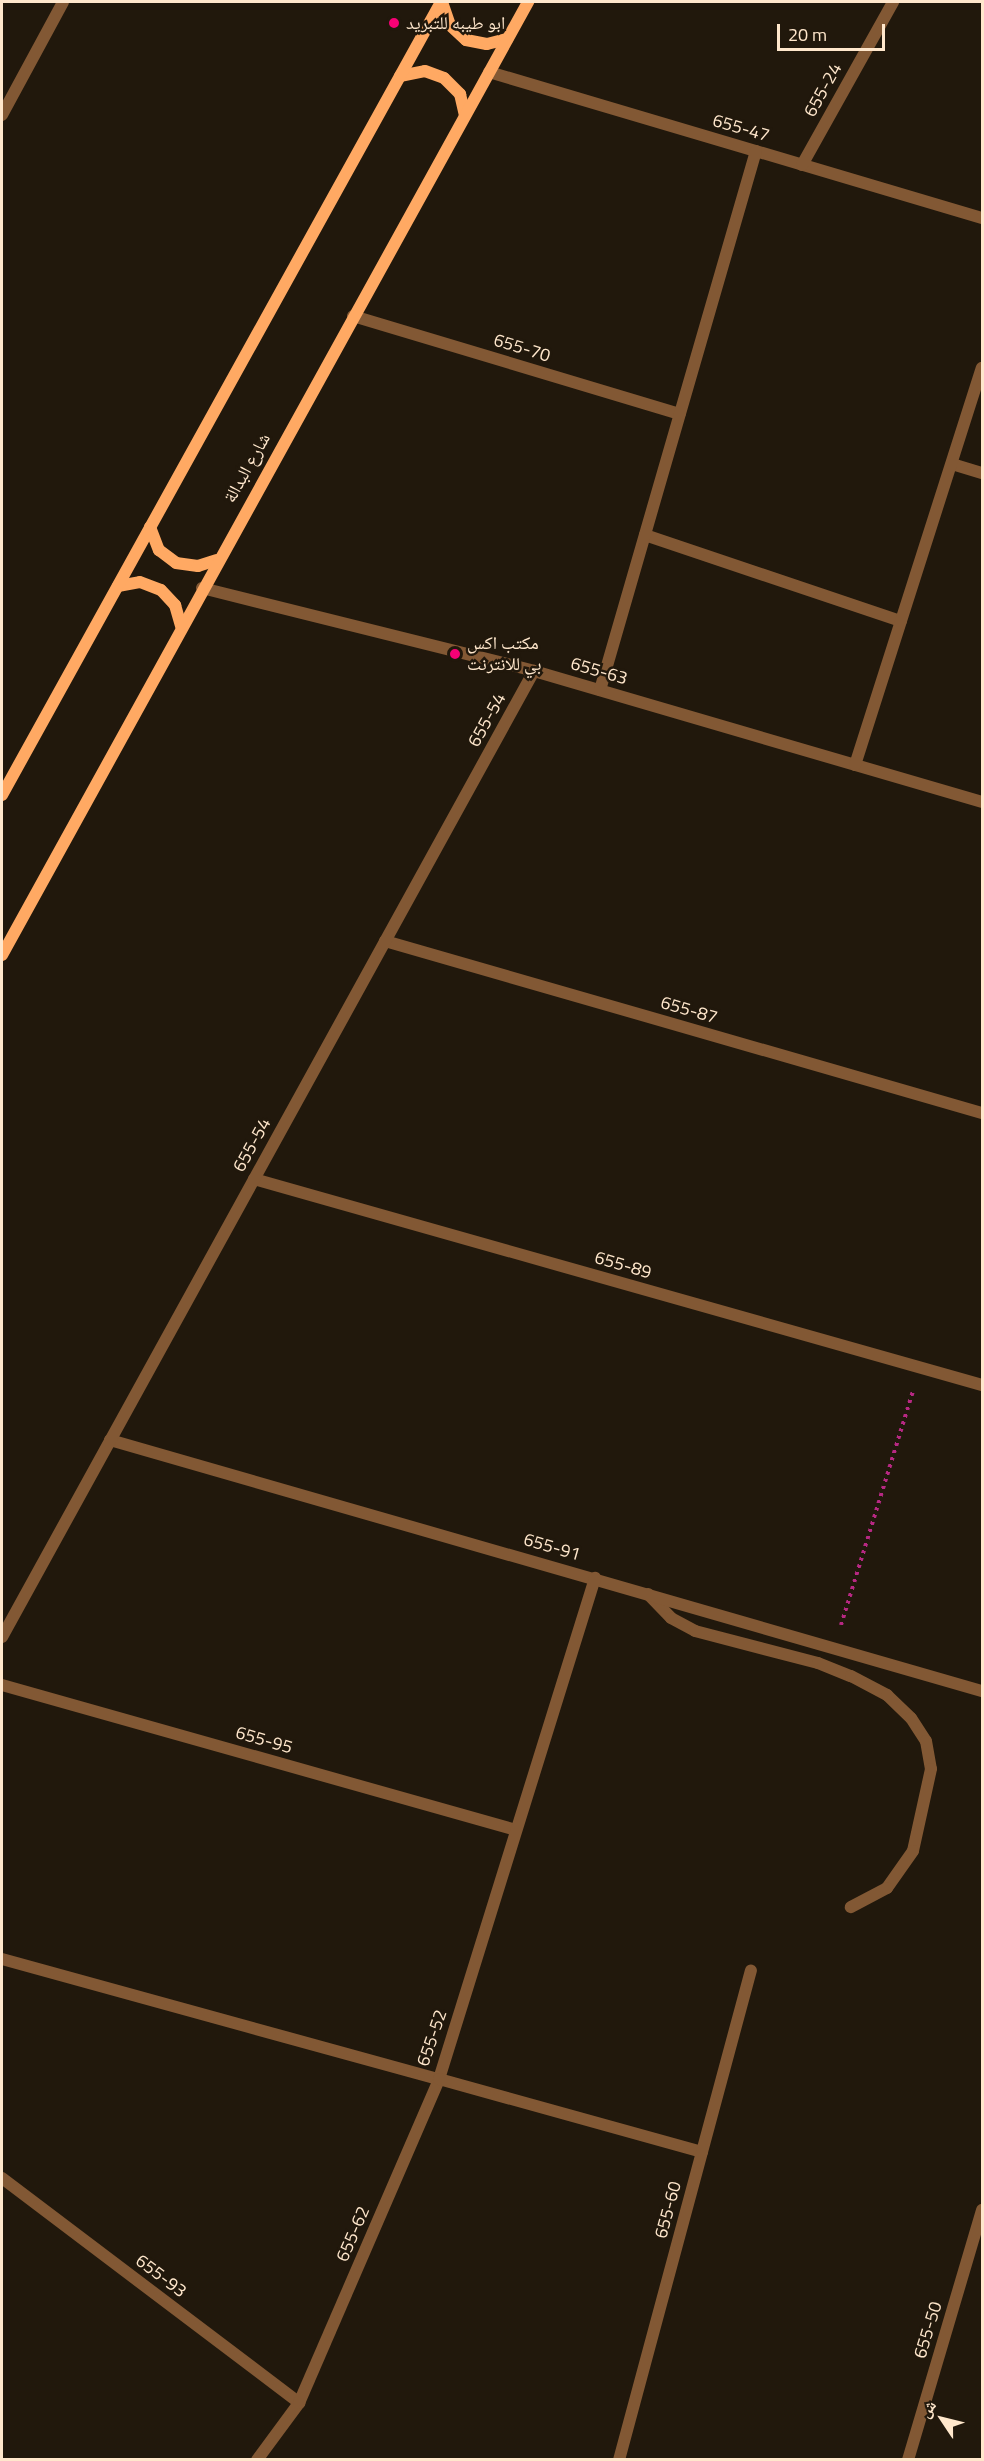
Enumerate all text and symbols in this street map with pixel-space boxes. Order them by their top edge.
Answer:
place label: ابو طيبه للتبريد [406,12,505,34]
scale bar [780,12,888,50]
marker: ابو طيبه للتبريد [387,16,401,30]
text: 20 m [788,21,827,48]
street label: 655-24 [799,59,847,121]
street label: 655-47 [710,110,772,146]
street label: 655-70 [491,329,553,367]
street label: شارع البدالة [219,429,275,507]
place label: مكتب اكس بي للانترنت [467,633,541,676]
marker: مكتب اكس بي للانترنت [448,647,462,661]
street label: 655-63 [568,653,630,689]
street label: 655-54 [463,689,511,751]
street label: 655-87 [658,992,720,1028]
street label: 655-54 [228,1114,276,1176]
street label: 655-89 [592,1247,654,1283]
street label: 655-91 [521,1529,583,1565]
street label: 655-95 [233,1722,295,1758]
street label: 655-52 [412,2007,452,2069]
street label: 655-60 [650,2179,686,2241]
street label: 655-62 [332,2203,374,2265]
street label: 655-93 [131,2250,191,2302]
street label: 655-50 [909,2299,947,2361]
north arrow [912,2389,972,2449]
text: ش [913,2395,942,2423]

